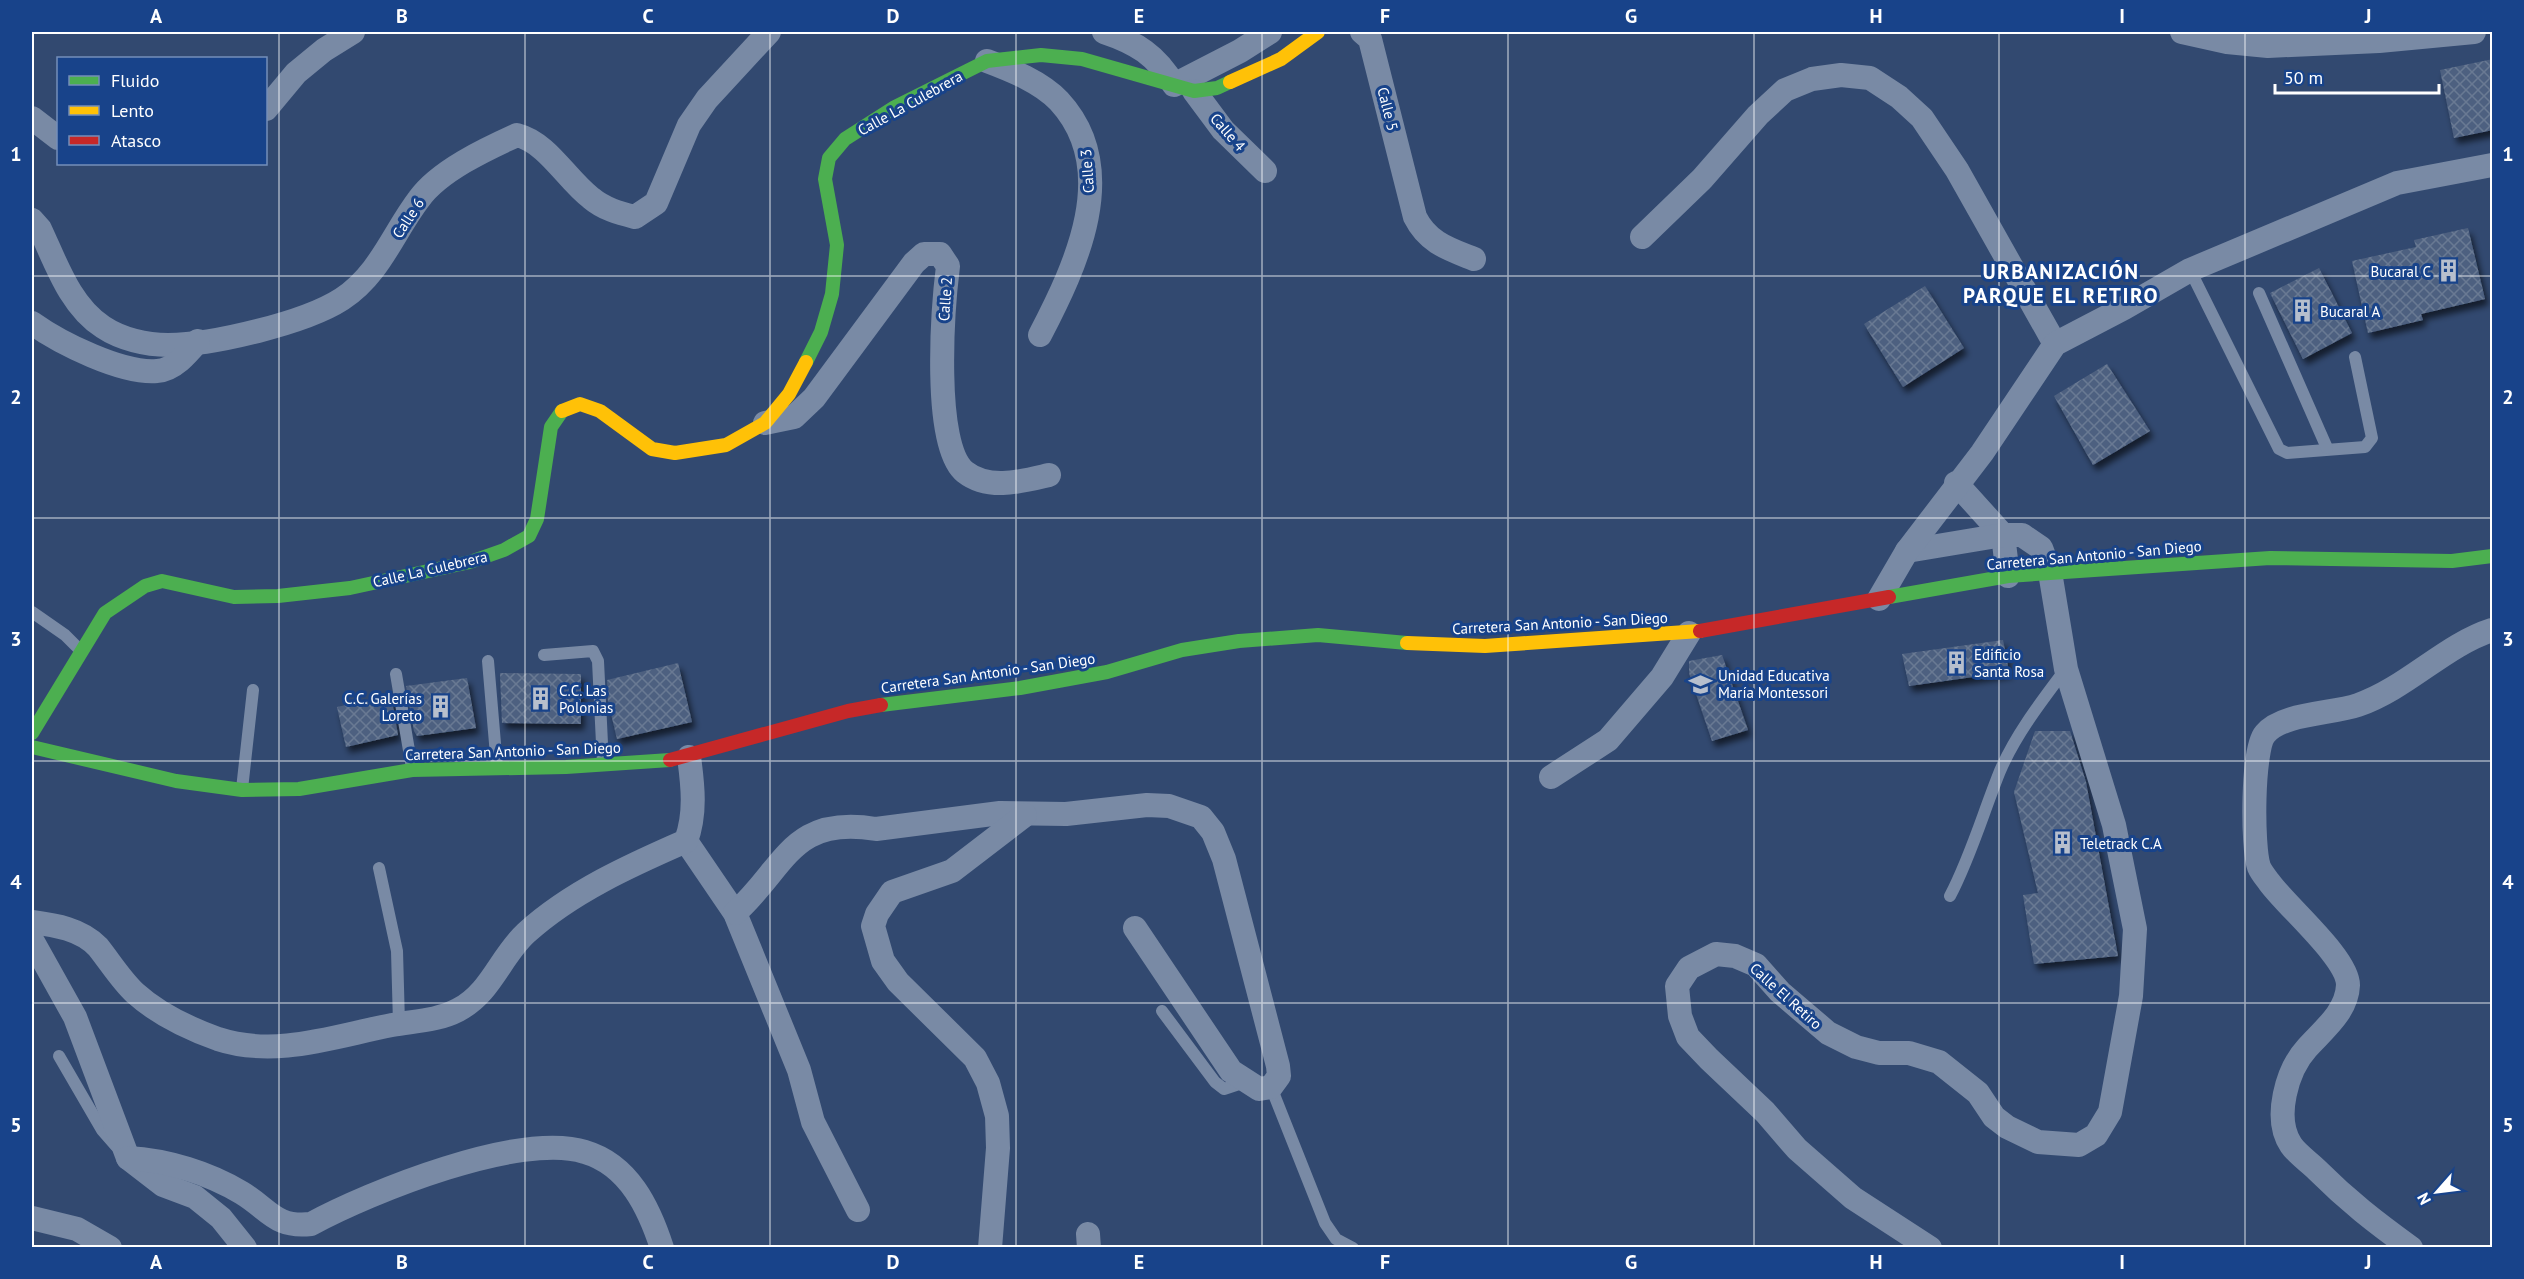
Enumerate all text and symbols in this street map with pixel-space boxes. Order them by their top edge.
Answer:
text: A [150,3,163,29]
text: B [396,3,408,29]
text: C [642,3,654,29]
text: D [887,3,900,29]
text: E [1134,3,1144,29]
text: F [1380,3,1390,29]
text: G [1625,3,1637,29]
text: H [1869,3,1883,29]
text: I [2119,3,2125,29]
text: J [2364,3,2371,29]
legend [57,57,267,165]
scale bar [2275,57,2438,95]
street label: Calle La Culebrera [854,66,966,140]
text: 50 m [2284,66,2323,89]
text: Fluido [111,69,159,92]
street label: Calle 5 [1373,85,1403,133]
text: Lento [111,99,154,122]
street label: Calle 4 [1206,109,1250,155]
text: Atasco [111,129,161,152]
text: 1 [10,141,22,167]
text: 1 [2502,141,2514,167]
street label: Calle 3 [1076,148,1098,194]
street label: Calle 6 [388,194,428,242]
district label: URBANIZACIÓN PARQUE EL RETIRO [1963,258,2159,309]
building icon: Bucaral C [2436,258,2462,284]
place label: Bucaral C [2370,262,2431,281]
street label: Calle 2 [934,276,956,322]
building icon: Bucaral A [2289,298,2315,324]
place label: Bucaral A [2320,302,2380,321]
text: 2 [10,384,22,410]
text: 2 [2502,384,2514,410]
street label: Carretera San Antonio - San Diego [1986,536,2202,574]
street label: Calle La Culebrera [371,547,489,591]
street label: Carretera San Antonio - San Diego [1452,608,1668,638]
text: 3 [10,626,22,652]
text: 3 [2502,626,2514,652]
place label: Edificio Santa Rosa [1974,645,2044,681]
street label: Carretera San Antonio - San Diego [880,649,1096,697]
building icon: Edificio Santa Rosa [1943,650,1969,676]
place label: Unidad Educativa María Montessori [1718,666,1830,702]
school or university icon: Unidad Educativa María Montessori [1687,671,1713,697]
place label: C.C. Las Polonias [559,681,613,717]
building icon: C.C. Las Polonias [528,686,554,712]
place label: C.C. Galerías Loreto [344,689,422,725]
building icon: C.C. Galerías Loreto [427,694,453,720]
street label: Carretera San Antonio - San Diego [405,738,621,764]
building icon: Teletrack C.A [2049,830,2075,856]
place label: Teletrack C.A [2080,834,2162,853]
text: 4 [10,869,22,895]
text: 4 [2502,869,2514,895]
street label: Calle El Retiro [1746,959,1826,1033]
text: 5 [10,1112,22,1138]
text: 5 [2502,1112,2514,1138]
north arrow [2407,1162,2467,1222]
text: N [2412,1190,2435,1208]
text: A [150,1249,163,1275]
text: B [396,1249,408,1275]
text: C [642,1249,654,1275]
text: D [887,1249,900,1275]
text: E [1134,1249,1144,1275]
text: F [1380,1249,1390,1275]
text: G [1625,1249,1637,1275]
text: H [1869,1249,1883,1275]
text: I [2119,1249,2125,1275]
text: J [2364,1249,2371,1275]

